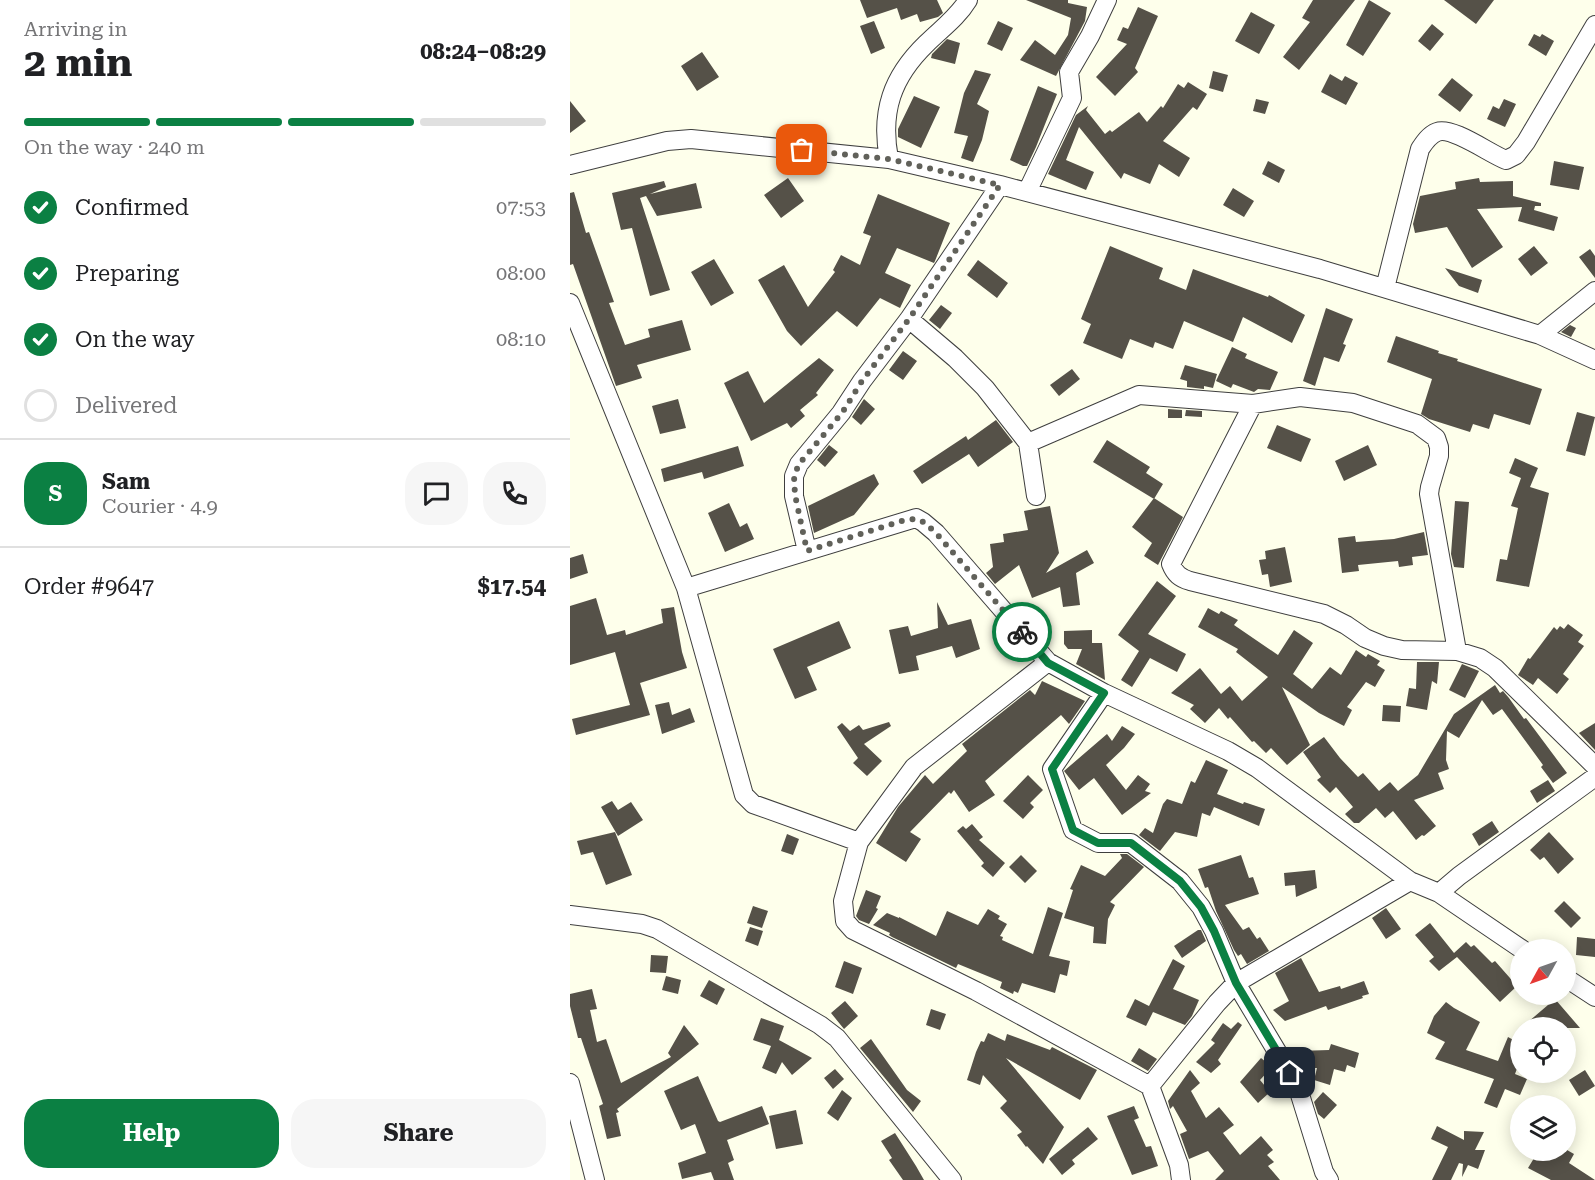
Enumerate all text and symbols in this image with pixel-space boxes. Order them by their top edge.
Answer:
text: Arriving in [24,17,127,41]
text: 08:24–08:29 [420,39,546,64]
text: 2 min [24,40,132,86]
pin [776,124,827,175]
icon: bag [785,133,818,166]
text: On the way · 240 m [24,135,205,159]
icon: check [24,191,57,224]
text: Confirmed [75,195,189,220]
text: 07:53 [496,195,546,219]
icon: check [24,257,57,290]
text: Preparing [75,261,179,286]
text: 08:00 [496,261,546,285]
icon: check [24,323,57,356]
text: On the way [75,327,195,352]
text: 08:10 [496,327,546,351]
text: Delivered [75,393,177,418]
button: chat [405,462,468,525]
button: phone [483,462,546,525]
text: Sam [102,469,150,494]
text: S [49,481,62,506]
text: Courier · 4.9 [102,494,218,518]
text: Order #9647 [24,574,154,599]
text: $17.54 [477,574,546,599]
courier [992,602,1052,662]
icon: bike [1006,616,1039,649]
north arrow [1510,939,1576,1005]
map controls [1510,939,1576,1161]
button: locate [1510,1017,1576,1083]
pin [1264,1047,1315,1098]
icon: home [1273,1056,1306,1089]
button: layers [1510,1095,1576,1161]
button: Help [24,1099,279,1168]
button: Share [291,1099,546,1168]

